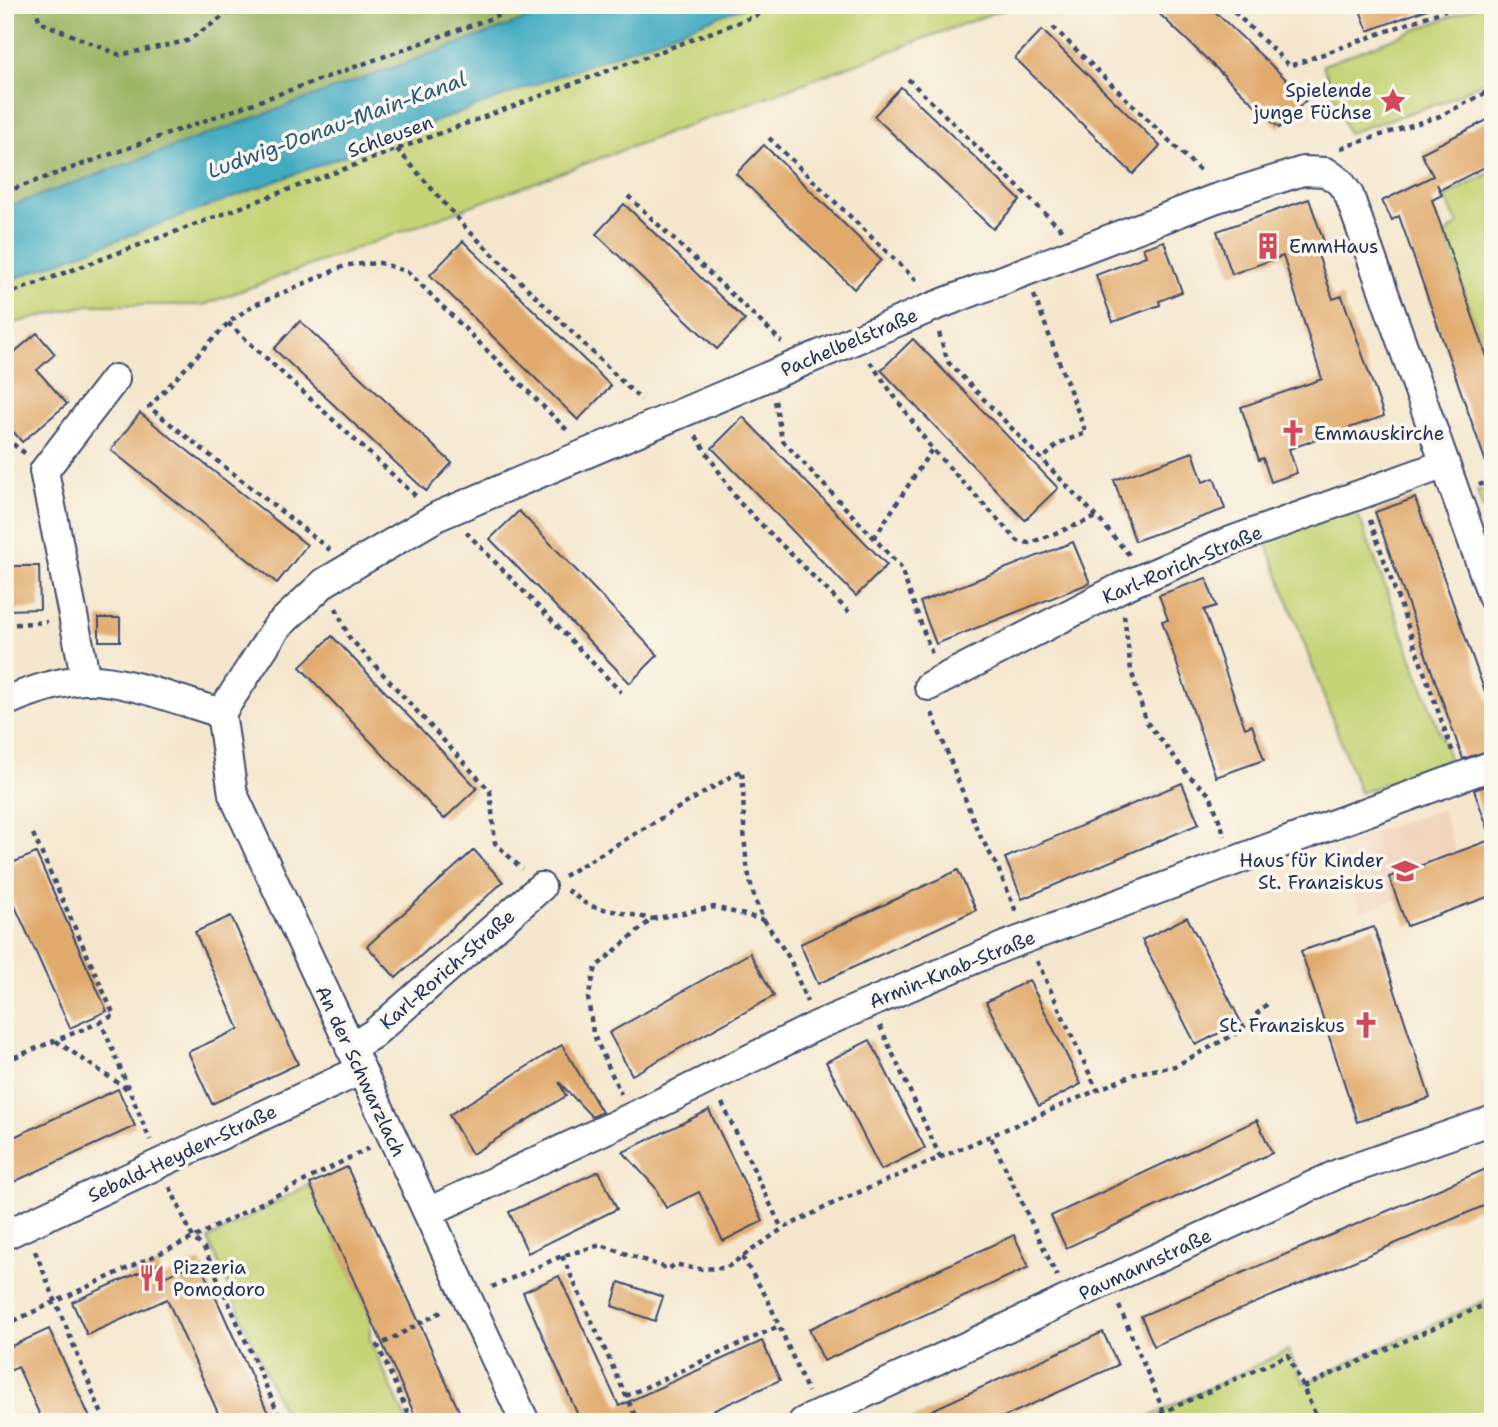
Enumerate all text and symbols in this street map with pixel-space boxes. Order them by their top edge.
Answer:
water label: Ludwig-Donau-Main-Kanal [204,65,470,185]
place label: Spielende junge Füchse [1253,78,1372,125]
place icon: Spielende junge Füchse [1378,86,1408,116]
street label: Schleusen [344,109,436,164]
building icon: EmmHaus [1253,231,1283,261]
place label: EmmHaus [1289,234,1378,259]
street label: Pachelbelstraße [777,302,921,383]
church icon: Emmauskirche [1278,418,1308,448]
place label: Emmauskirche [1314,421,1445,446]
street label: Karl-Rorich-Straße [1099,520,1266,609]
place label: Haus für Kinder St. Franziskus [1239,848,1384,895]
school or university icon: Haus für Kinder St. Franziskus [1390,856,1420,886]
street label: Karl-Rorich-Straße [375,904,520,1035]
street label: Armin-Knab-Straße [865,925,1039,1014]
street label: An der Schwarzlach [310,982,411,1161]
church icon: St. Franziskus [1351,1010,1381,1040]
place label: St. Franziskus [1219,1013,1345,1038]
street label: Sebald-Heyden-Straße [84,1099,281,1208]
street label: Paumannstraße [1075,1223,1216,1306]
place label: Pizzeria Pomodoro [173,1255,265,1302]
restaurant icon: Pizzeria Pomodoro [137,1263,167,1293]

